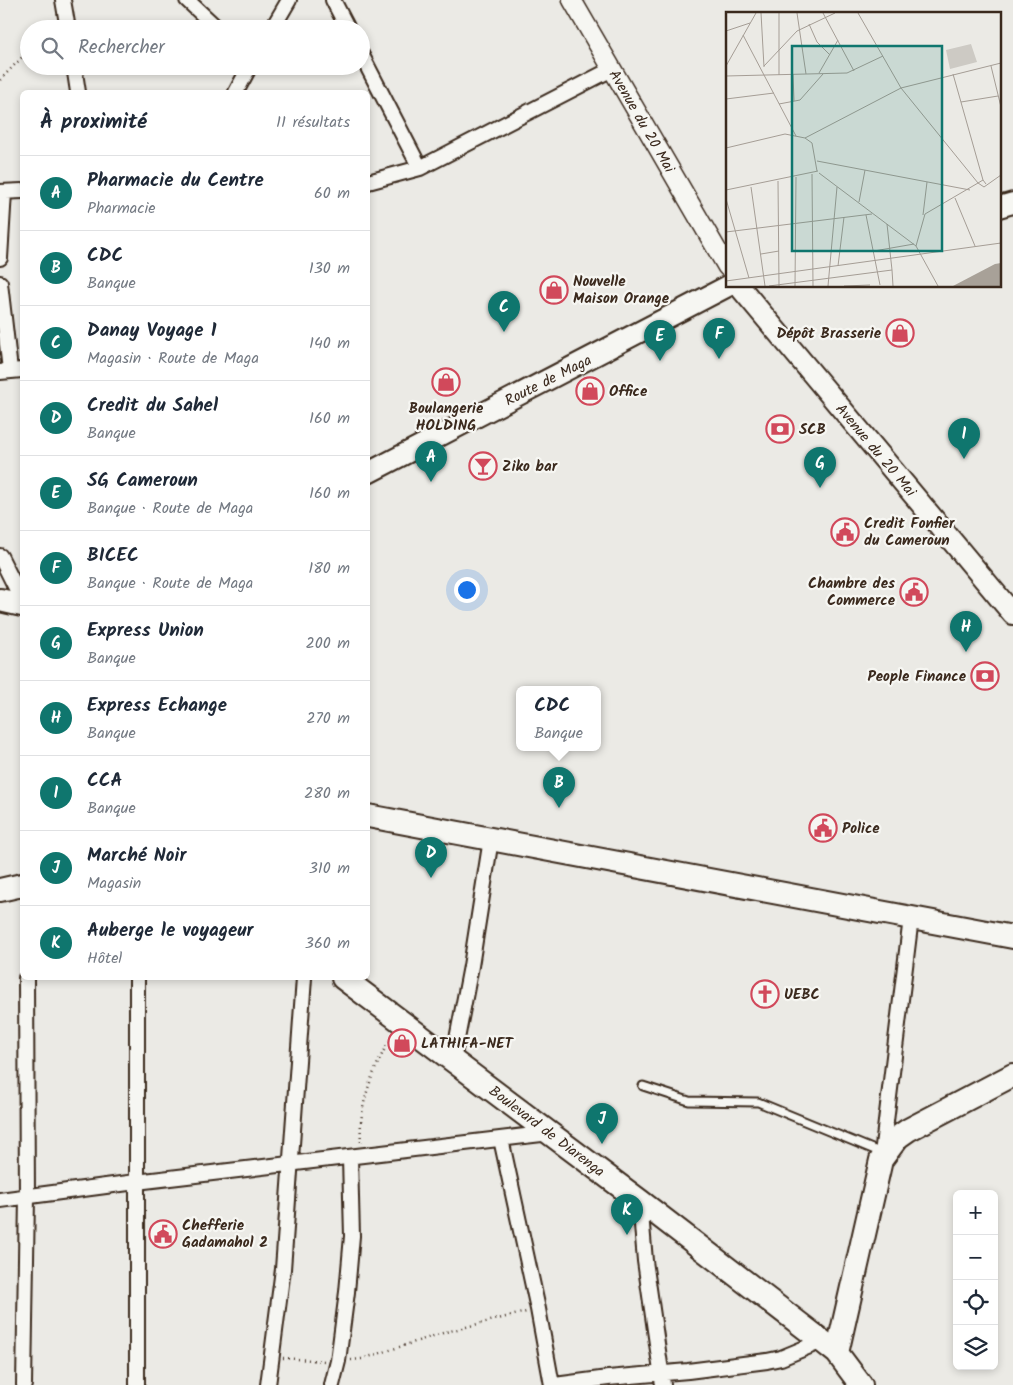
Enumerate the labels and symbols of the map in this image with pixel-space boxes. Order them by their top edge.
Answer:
inset map [726,12,1000,288]
street label: Avenue du 20 Mai [602,65,681,179]
place label: Nouvelle Maison Orange [573,270,670,311]
shop icon: Nouvelle Maison Orange [539,275,569,305]
pin: C [488,291,520,332]
pin: F [703,318,735,359]
shop icon: Dépôt Brasserie [885,318,915,348]
pin: E [644,320,676,361]
place label: Dépôt Brasserie [776,322,882,346]
street label: Route de Maga [501,349,596,413]
shop icon: Boulangerie HOLDING [431,367,461,397]
shop icon: Office [575,376,605,406]
place label: Office [609,380,648,404]
place label: Boulangerie HOLDING [409,397,484,438]
street label: Avenue du 20 Mai [829,399,922,504]
bank icon: SCB [765,414,795,444]
place label: SCB [799,418,826,442]
pin: I [948,418,980,459]
pin: A [415,441,447,482]
pin: G [804,447,836,488]
bar icon: Ziko bar [468,451,498,481]
place label: Ziko bar [502,455,558,479]
place label: Credit Fonfier du Cameroun [864,512,955,553]
public building icon: Credit Fonfier du Cameroun [830,517,860,547]
place label: Chambre des Commerce [808,572,896,613]
your location [454,577,480,603]
public building icon: Chambre des Commerce [899,577,929,607]
pin: H [950,611,982,652]
bank icon: People Finance [970,661,1000,691]
place label: People Finance [867,665,967,689]
pin: B [543,767,575,808]
public building icon: Police [808,813,838,843]
place label: Police [842,817,880,841]
pin: D [415,837,447,878]
church icon: UEBC [750,979,780,1009]
place label: UEBC [784,983,820,1007]
shop icon: LATHIFA-NET [387,1028,417,1058]
place label: LATHIFA-NET [421,1032,514,1056]
street label: Boulevard de Diarenga [483,1080,610,1184]
pin: J [586,1103,618,1144]
pin: K [611,1194,643,1235]
place label: Chefferie Gadamahol 2 [182,1214,268,1255]
public building icon: Chefferie Gadamahol 2 [148,1219,178,1249]

